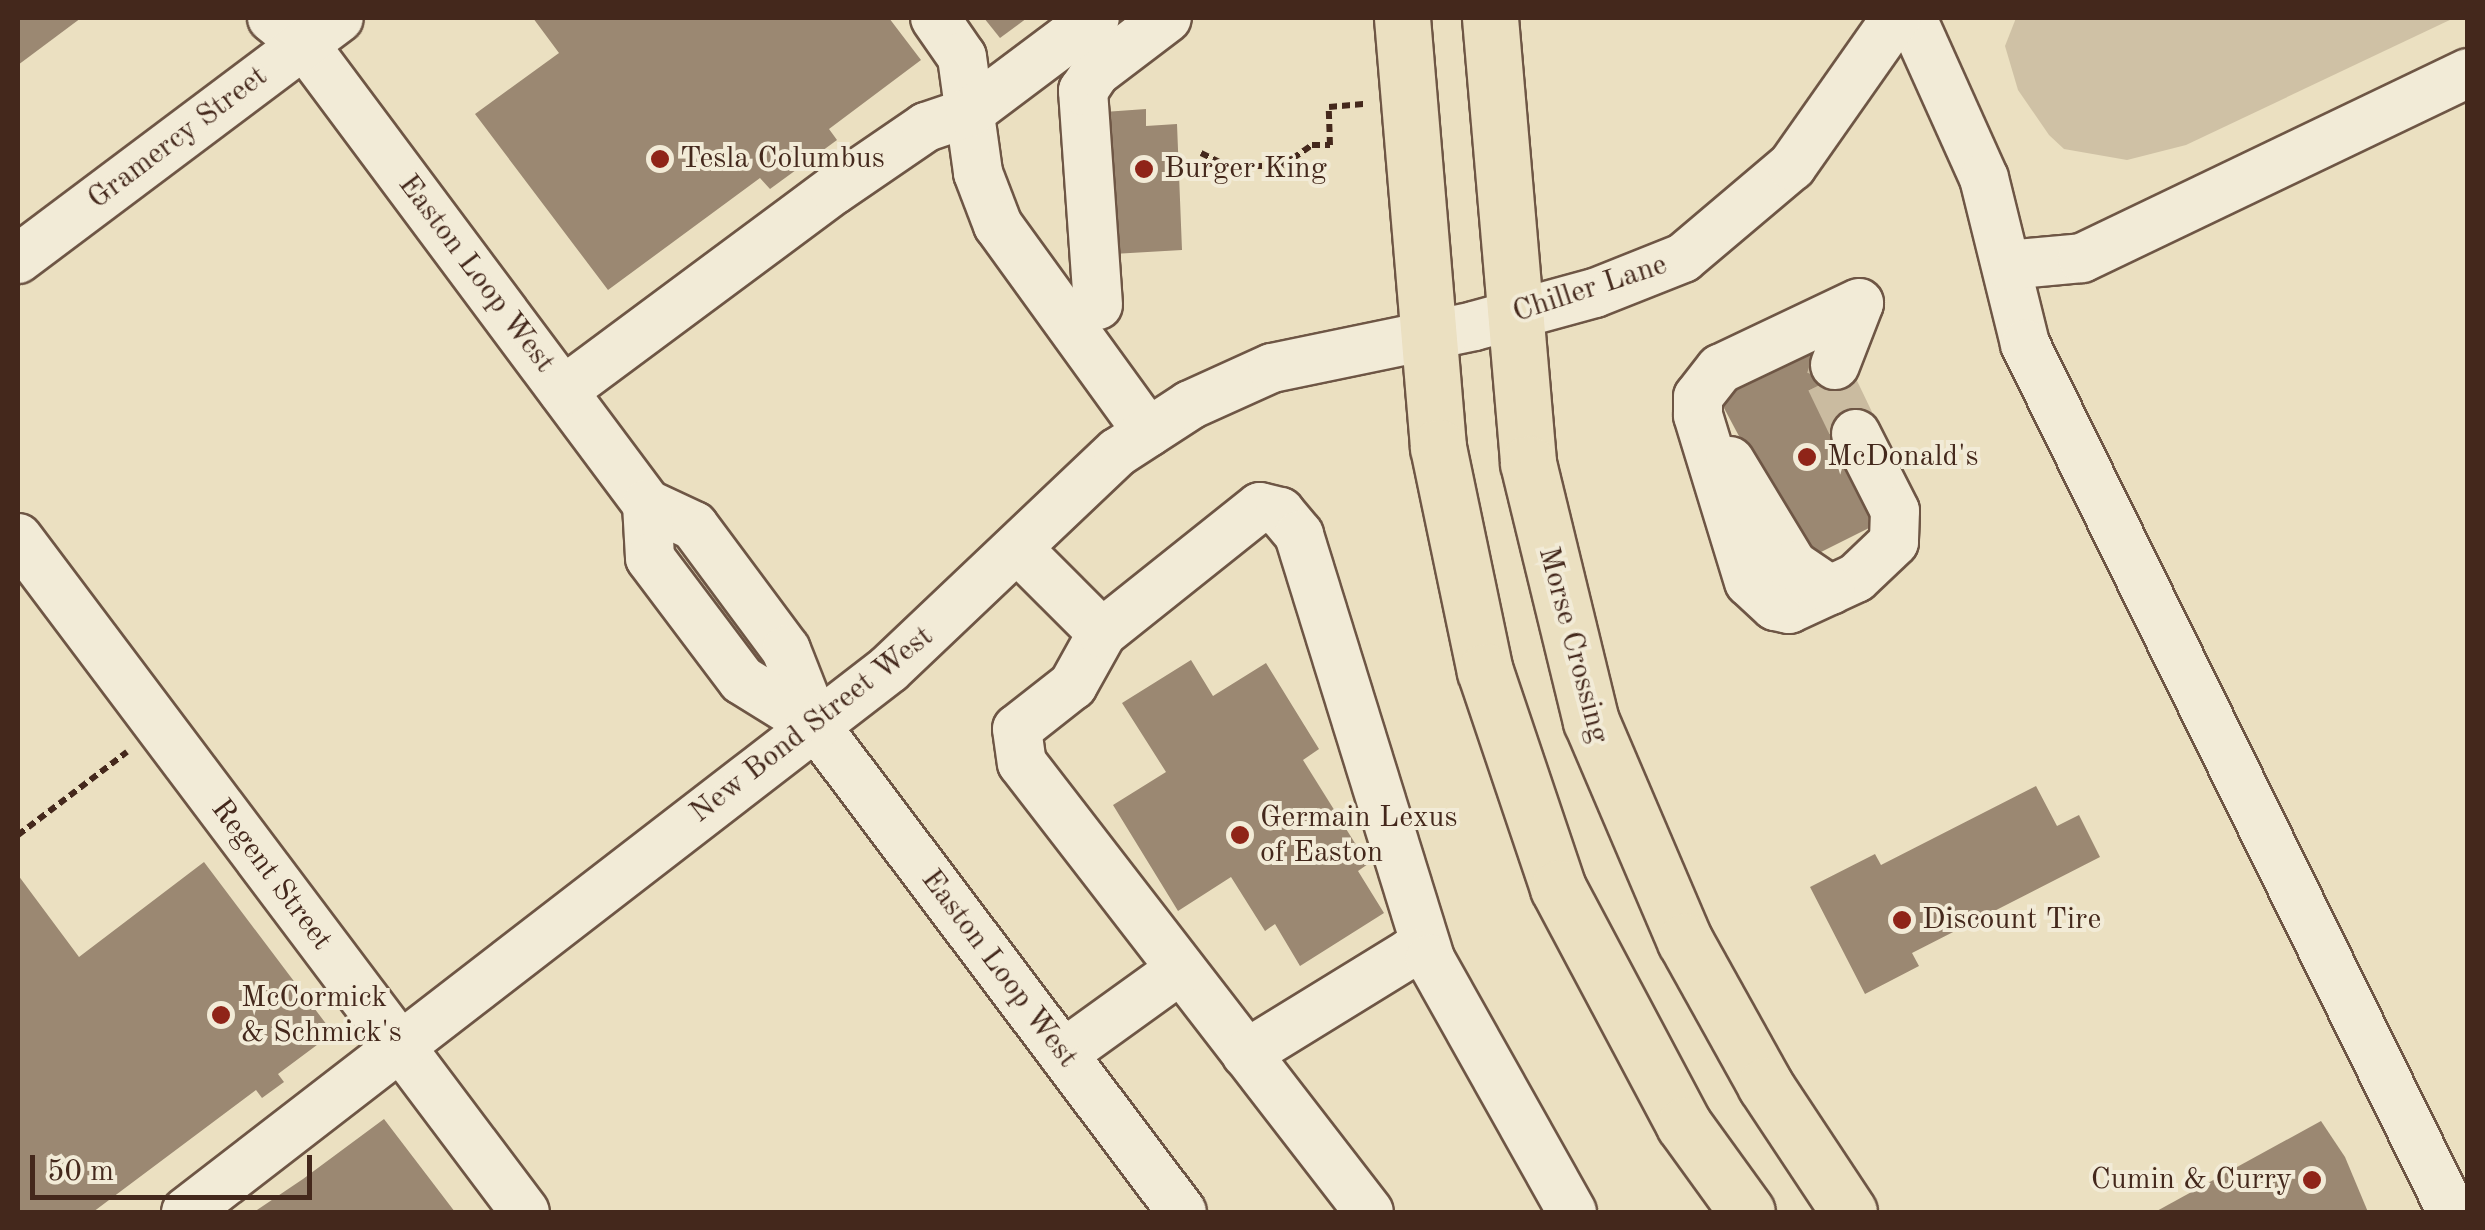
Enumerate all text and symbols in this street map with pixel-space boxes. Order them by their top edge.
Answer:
street label: Gramercy Street [81,59,275,217]
place label: Tesla Columbus [680,141,885,177]
marker: Tesla Columbus [649,148,671,170]
place label: Burger King [1164,151,1327,187]
marker: Burger King [1133,158,1155,180]
street label: Easton Loop West [390,168,562,380]
street label: Chiller Lane [1508,247,1672,331]
place label: McDonald's [1827,439,1978,475]
marker: McDonald's [1796,446,1818,468]
street label: Morse Crossing [1530,543,1616,747]
street label: New Bond Street West [683,619,941,831]
street label: Regent Street [202,792,340,958]
place label: Germain Lexus of Easton [1260,800,1458,870]
marker: Germain Lexus of Easton [1229,824,1251,846]
street label: Easton Loop West [913,863,1085,1075]
place label: Discount Tire [1922,902,2101,938]
marker: Discount Tire [1891,909,1913,931]
place label: McCormick & Schmick's [241,980,402,1050]
marker: McCormick & Schmick's [210,1004,232,1026]
scale bar [35,1135,318,1197]
text: 50 m [47,1157,114,1187]
place label: Cumin & Curry [2091,1162,2292,1198]
marker: Cumin & Curry [2301,1169,2323,1191]

